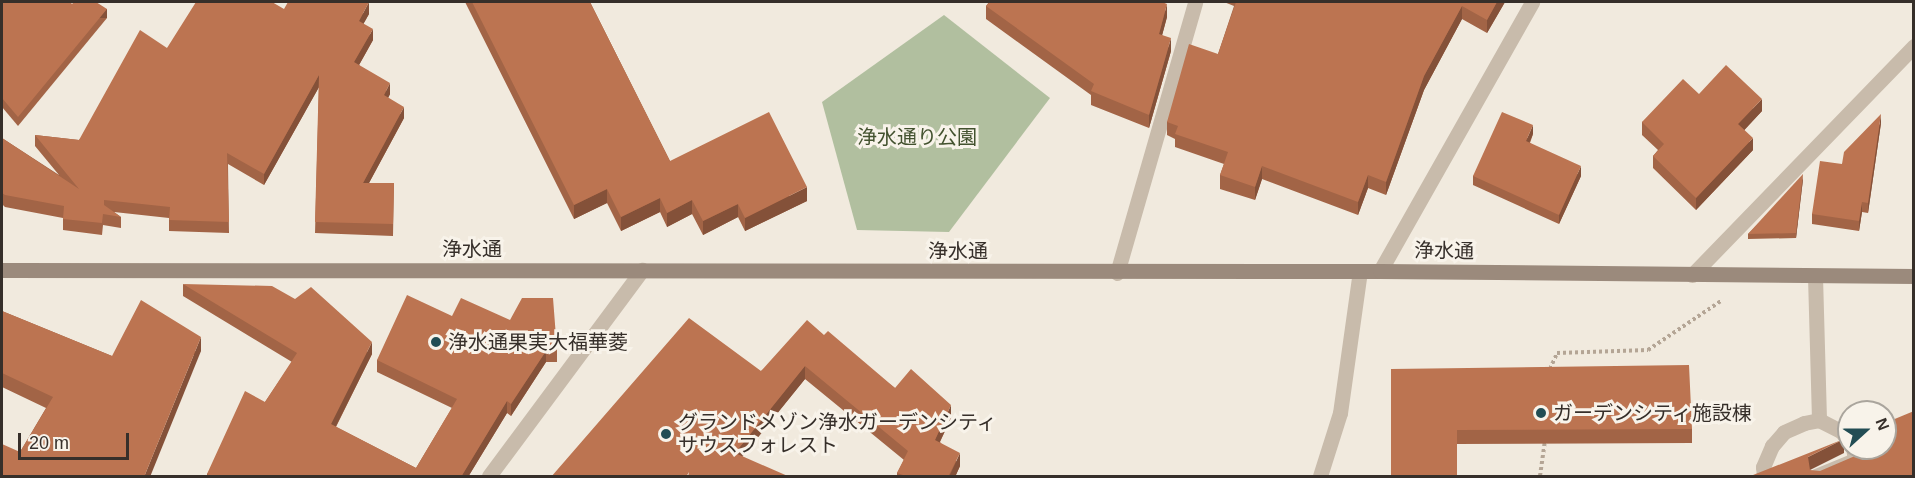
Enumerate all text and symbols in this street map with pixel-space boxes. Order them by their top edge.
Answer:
park label: 浄水通り公園 [857,125,977,149]
street label: 浄水通 [442,237,502,261]
street label: 浄水通 [1414,238,1474,264]
street label: 浄水通 [928,239,988,263]
place label: 浄水通果実大福華菱 [448,330,628,354]
marker: 浄水通果実大福華菱 [429,335,443,349]
north arrow [1837,400,1897,460]
place label: ガーデンシティ施設棟 [1553,401,1753,425]
marker: ガーデンシティ施設棟 [1534,406,1548,420]
place label: グランドメゾン浄水ガーデンシティ サウスフォレスト [678,410,998,457]
text: N [1872,416,1892,433]
scale bar [21,421,132,459]
marker: グランドメゾン浄水ガーデンシティ サウスフォレスト [659,427,673,441]
text: 20 m [29,433,69,453]

